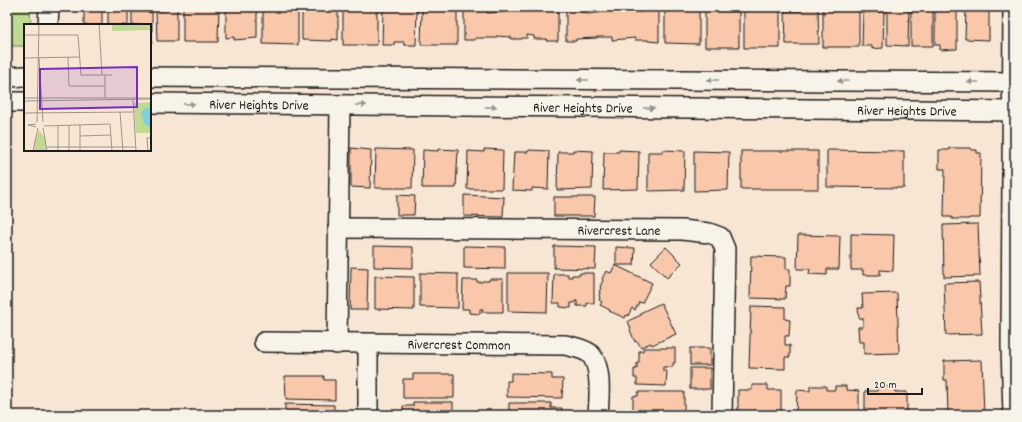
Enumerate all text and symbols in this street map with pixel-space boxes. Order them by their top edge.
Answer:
inset map [24,24,151,151]
one-way arrow [576,77,589,83]
one-way arrow [706,77,719,83]
one-way arrow [836,78,849,84]
one-way arrow [966,79,979,85]
street label: River Heights Drive [209,96,309,116]
street label: River Heights Drive [533,99,633,119]
one-way arrow [183,101,196,107]
one-way arrow [355,102,368,108]
street label: River Heights Drive [857,102,957,122]
one-way arrow [485,104,498,110]
one-way arrow [643,105,656,111]
street label: Rivercrest Lane [577,221,660,242]
street label: Rivercrest Common [407,335,511,356]
scale bar [868,370,922,396]
text: 20 m [874,377,897,394]

